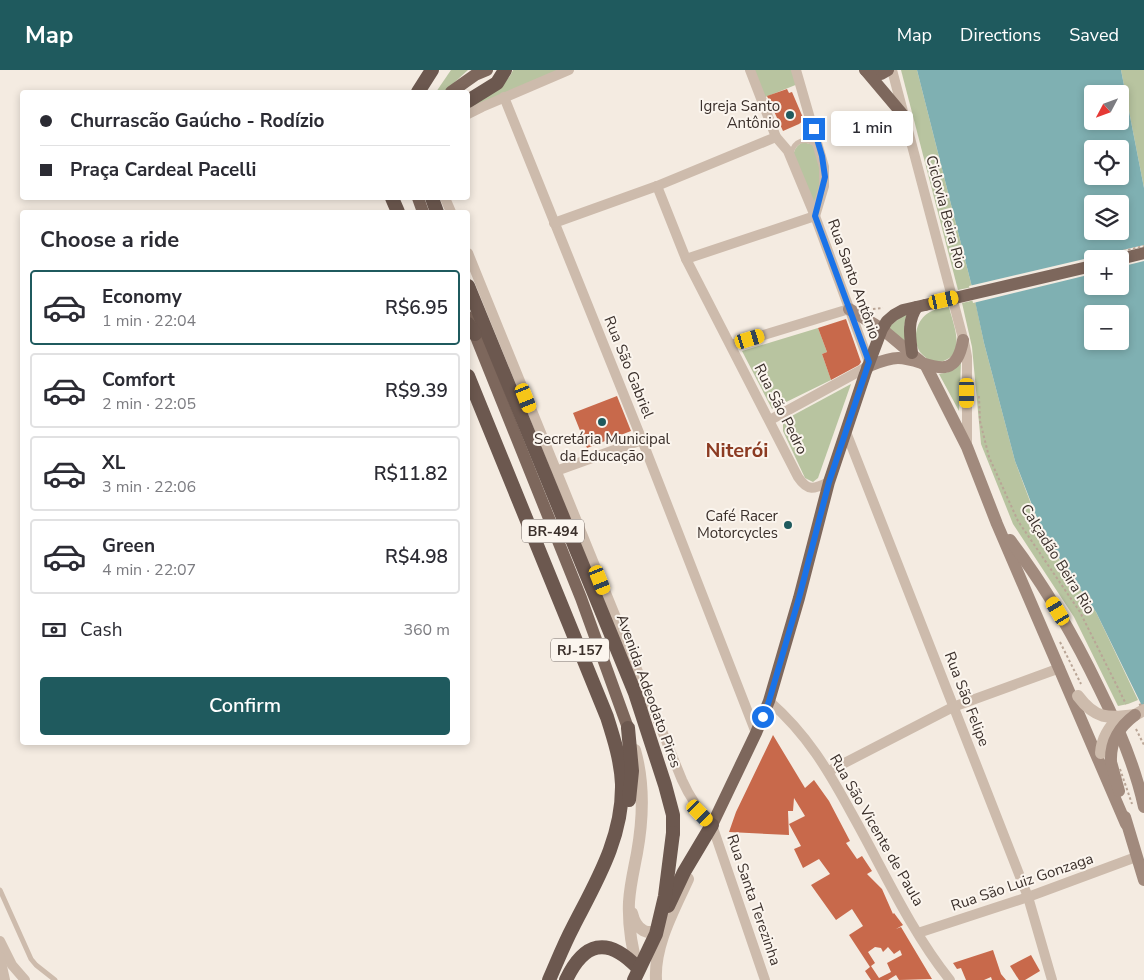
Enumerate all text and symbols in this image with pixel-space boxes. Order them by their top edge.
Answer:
text: Map [25,19,73,51]
text: Map [897,23,932,47]
text: Directions [960,23,1041,47]
text: Saved [1069,23,1119,47]
north arrow [1084,85,1129,130]
map controls [1084,85,1129,350]
place label: Igreja Santo Antônio [700,96,780,133]
text: Churrascão Gaúcho - Rodízio [70,108,325,134]
marker: Igreja Santo Antônio [784,109,796,121]
callout: 1 min [832,112,914,146]
text: 1 min [852,117,892,139]
route end [803,118,825,140]
button: locate [1084,140,1129,185]
street label: Ciclovia Beira Rio [921,153,971,271]
text: Praça Cardeal Pacelli [70,157,256,183]
button: layers [1084,195,1129,240]
street label: Rua Santo Antônio [823,216,885,342]
text: Choose a ride [40,225,179,255]
button: + [1084,250,1129,295]
text: Economy [102,284,182,310]
icon: car [42,285,87,330]
car [927,289,960,311]
text: R$6.95 [385,295,448,321]
button: − [1084,305,1129,350]
text: 1 min · 22:04 [102,310,196,332]
street label: Rua São Gabriel [599,313,659,422]
car [733,327,766,351]
street label: Rua São Pedro [750,360,812,458]
text: Comfort [102,367,175,393]
icon: car [42,368,87,413]
text: R$9.39 [385,378,448,404]
car [959,378,974,408]
car [513,381,538,415]
text: 2 min · 22:05 [102,393,196,415]
marker: Secretária Municipal da Educação [596,416,608,428]
place label: Secretária Municipal da Educação [534,429,671,466]
district label: Niterói [706,437,768,464]
text: XL [102,450,125,476]
icon: car [42,451,87,496]
text: R$11.82 [374,461,448,487]
text: 3 min · 22:06 [102,476,196,498]
street label: Calçadão Beira Rio [1016,500,1100,618]
place label: Café Racer Motorcycles [697,506,779,543]
marker: Café Racer Motorcycles [782,519,794,531]
road number: BR-494 [522,520,584,542]
text: Green [102,533,155,559]
icon: car [42,534,87,579]
text: R$4.98 [385,544,448,570]
text: 4 min · 22:07 [102,559,196,581]
car [587,563,612,597]
car [1043,594,1072,628]
street label: Avenida Adeodato Pires [612,611,686,771]
icon: cash [40,616,68,644]
text: Cash [80,617,122,643]
text: 360 m [403,619,450,641]
road number: RJ-157 [551,638,609,662]
street label: Rua São Felipe [940,649,994,749]
button: Confirm [40,677,450,735]
route start [752,706,774,728]
street label: Rua São Vicente de Paula [825,750,929,910]
car [684,797,715,829]
street label: Rua Santa Terezinha [722,832,786,968]
street label: Rua São Luiz Gonzaga [948,848,1096,916]

